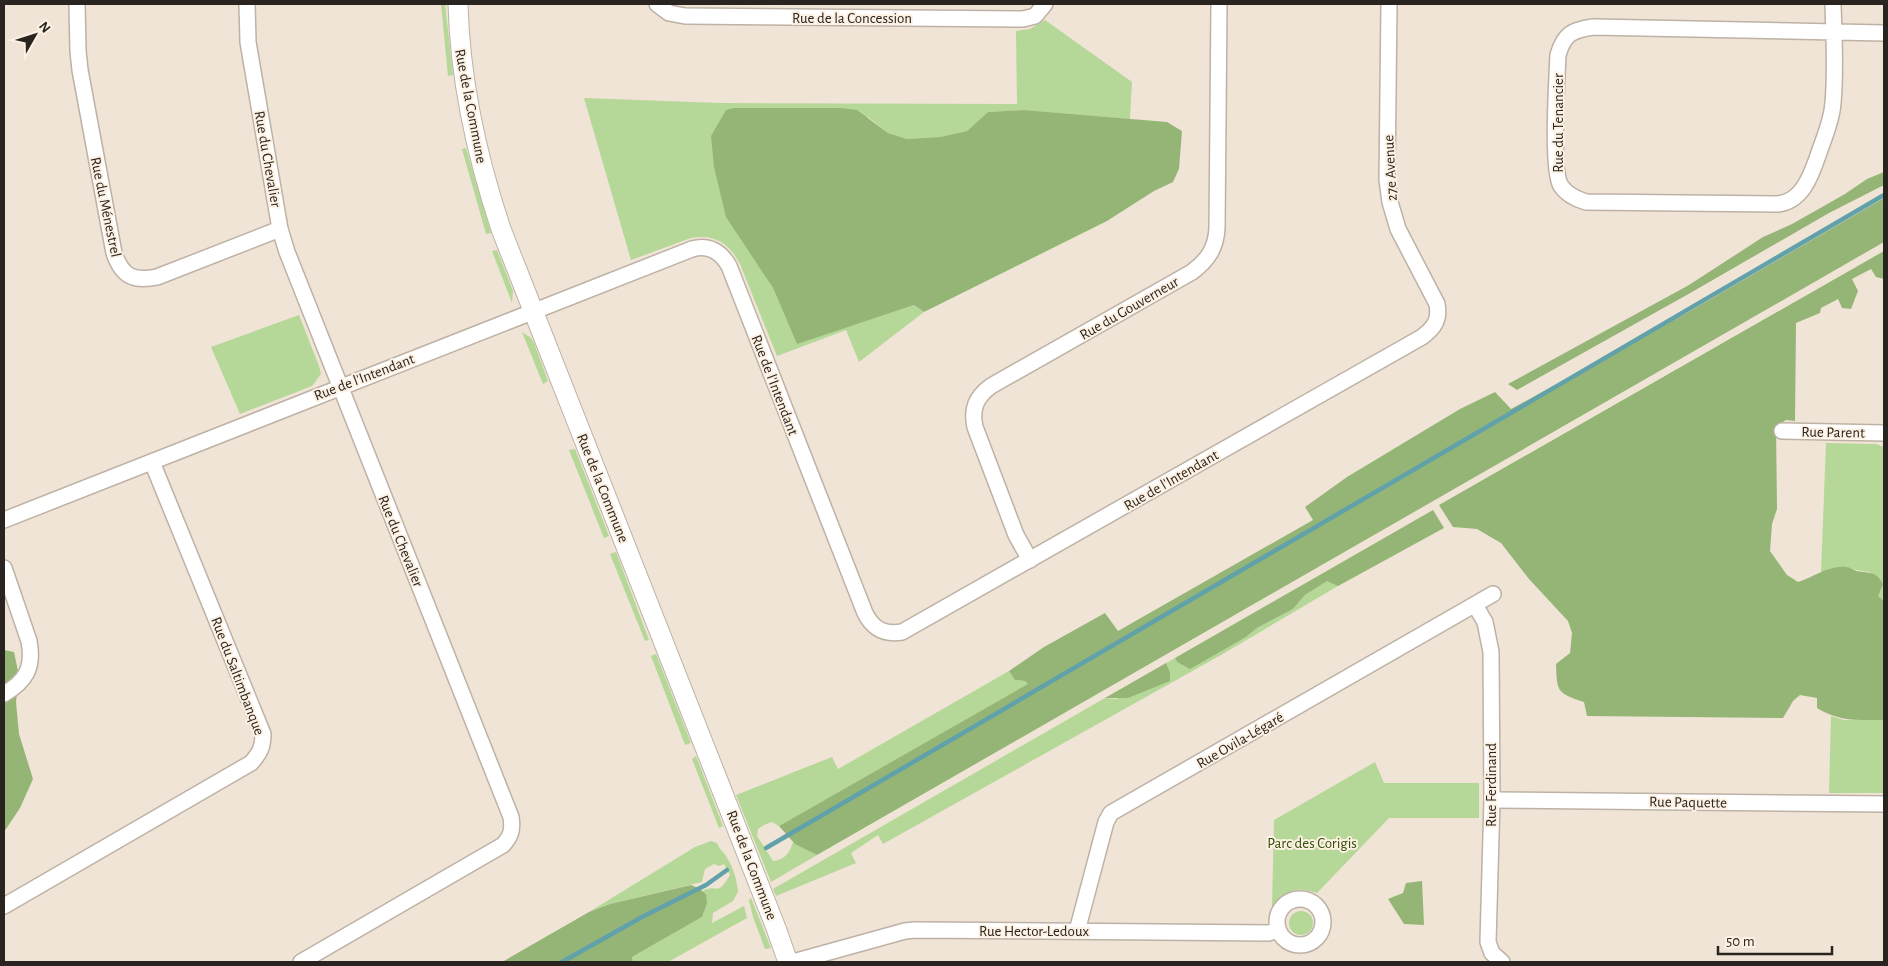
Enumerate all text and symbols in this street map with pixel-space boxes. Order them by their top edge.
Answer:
north arrow [10,10,60,60]
street label: Rue de la Concession [792,11,912,26]
text: N [36,19,53,36]
street label: Rue de la Commune [452,48,489,165]
street label: Rue du Tenancier [1551,73,1566,173]
street label: Rue du Chevalier [252,110,283,209]
street label: 27e Avenue [1381,134,1400,201]
street label: Rue du Ménestrel [88,156,123,258]
street label: Rue du Gouverneur [1077,274,1181,343]
street label: Rue de l'Intendant [748,333,801,438]
street label: Rue de l'Intendant [312,351,417,404]
street label: Rue Parent [1801,424,1865,441]
street label: Rue de la Commune [574,432,631,545]
street label: Rue de l'Intendant [1121,447,1221,514]
street label: Rue du Chevalier [375,493,426,589]
street label: Rue du Saltimbanque [208,615,267,737]
street label: Rue Ovila-Légaré [1194,709,1286,771]
street label: Rue Ferdinand [1484,743,1499,827]
street label: Rue Paquette [1649,794,1727,811]
street label: Rue de la Commune [724,808,779,922]
park label: Parc des Corigis [1267,836,1357,851]
street label: Rue Hector-Ledoux [979,924,1090,939]
scale bar [1718,924,1832,956]
text: 50 m [1726,934,1755,949]

